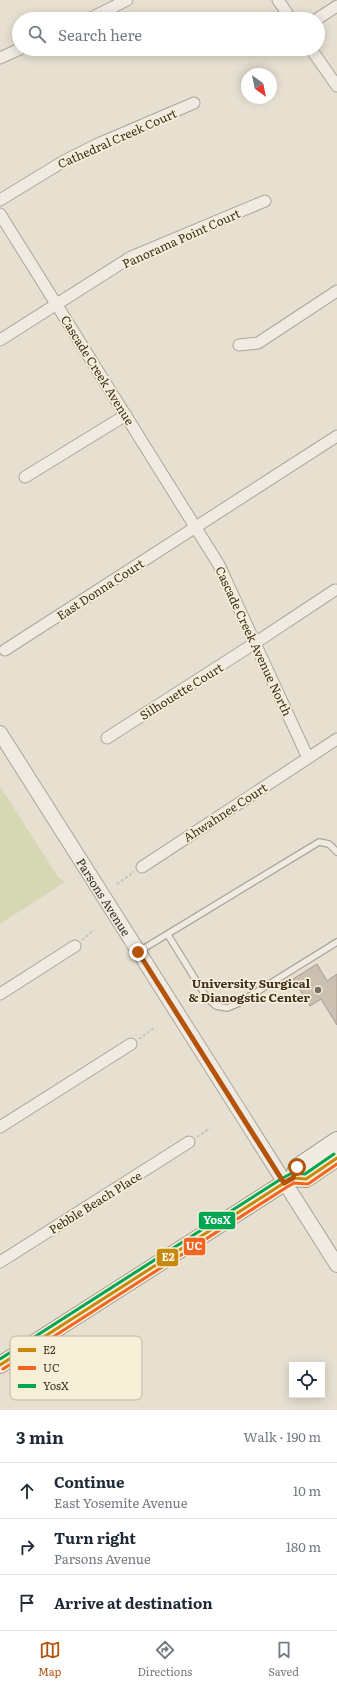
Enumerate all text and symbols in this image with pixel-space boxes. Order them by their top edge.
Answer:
search box [12,12,325,56]
icon: search [26,23,48,45]
text: Search here [58,23,142,46]
north arrow [241,68,277,104]
street label: Cathedral Creek Court [55,104,180,172]
street label: Panorama Point Court [119,204,243,272]
street label: Cascade Creek Avenue [57,312,139,428]
street label: East Donna Court [53,554,147,624]
street label: Cascade Creek Avenue North [211,563,297,719]
street label: Silhouette Court [136,658,226,724]
street label: Ahwahnee Court [179,778,271,846]
street label: Parsons Avenue [72,854,135,939]
route end [129,943,147,961]
place label: University Surgical & Dianogstic Center [188,974,311,1006]
marker: University Surgical & Dianogstic Center [313,985,323,995]
route start [288,1158,306,1176]
street label: Pebble Beach Place [45,1166,145,1238]
line badge: YosX [198,1211,236,1230]
text: YosX [203,1211,232,1227]
line badge: UC [183,1237,206,1256]
text: UC [186,1237,202,1253]
line badge: E2 [156,1248,179,1267]
text: E2 [161,1248,175,1264]
legend [10,1336,142,1400]
text: E2 [43,1341,56,1357]
text: UC [43,1359,60,1375]
map controls [289,1362,325,1398]
button: locate [289,1362,325,1398]
text: YosX [43,1377,69,1393]
text: 3 min [16,1424,64,1449]
text: Walk · 190 m [243,1427,321,1446]
text: Continue [54,1470,124,1493]
icon: ahead [16,1480,38,1502]
text: 10 m [293,1481,321,1500]
text: East Yosemite Avenue [54,1493,187,1512]
text: Turn right [54,1526,136,1549]
icon: right [16,1536,38,1558]
text: 180 m [286,1537,321,1556]
text: Parsons Avenue [54,1549,151,1568]
text: Arrive at destination [54,1591,213,1614]
icon: arrive [16,1592,38,1614]
tab: Map [38,1639,61,1679]
tab: Directions [137,1639,192,1679]
tab: Saved [268,1639,299,1679]

